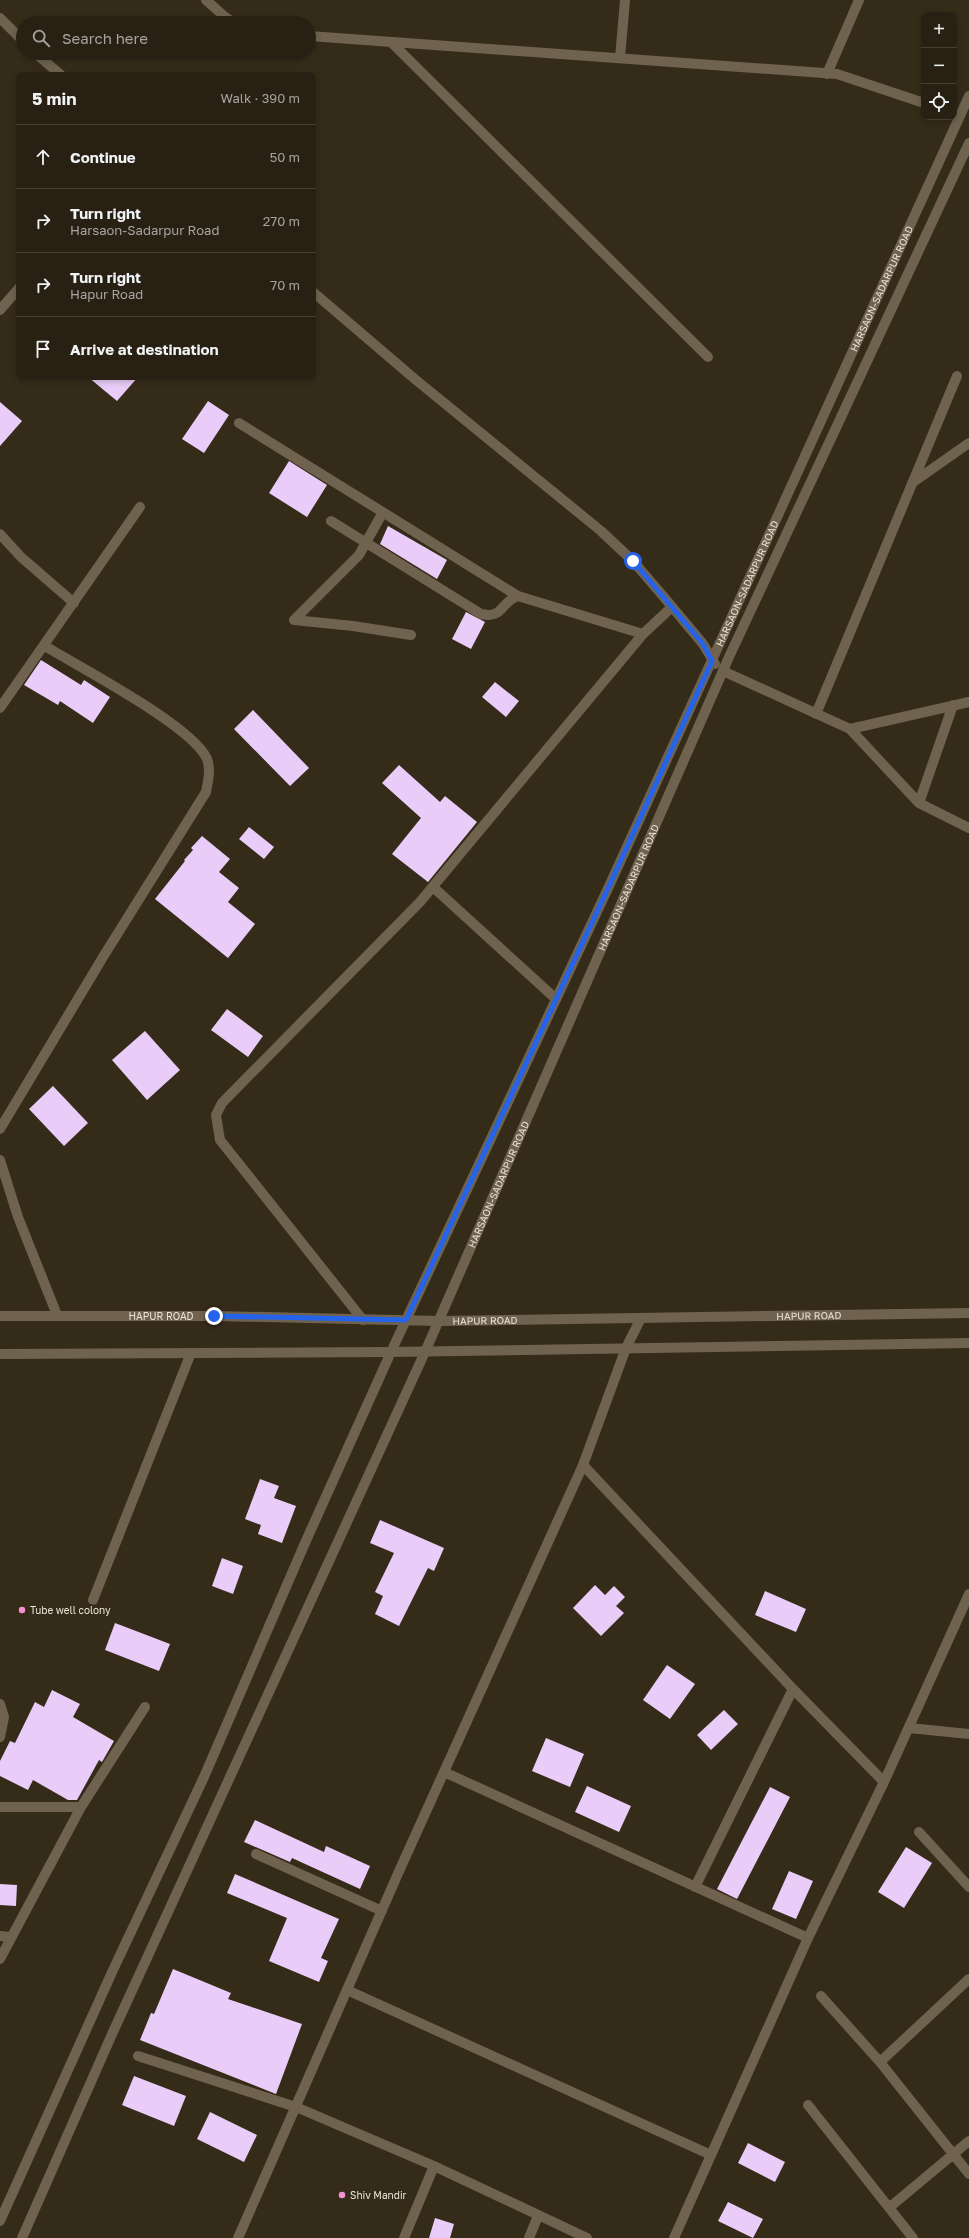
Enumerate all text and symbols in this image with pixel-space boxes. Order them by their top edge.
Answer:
map controls [921,12,957,120]
button: + [921,12,957,48]
search box [16,16,316,60]
icon: search [30,27,52,49]
text: Search here [62,29,148,47]
button: − [921,48,957,84]
button: locate [921,84,957,120]
text: 5 min [32,88,76,109]
text: Walk · 390 m [221,90,300,106]
icon: ahead [32,146,54,168]
text: Continue [70,148,136,166]
text: 50 m [270,149,300,165]
text: Turn right [70,204,141,222]
icon: right [32,210,54,232]
text: 270 m [263,213,300,229]
text: Harsaon-Sadarpur Road [70,222,219,238]
street label: HARSAON-SADARPUR ROAD [847,224,915,353]
text: Turn right [70,268,141,286]
icon: right [32,274,54,296]
text: 70 m [270,277,300,293]
text: Hapur Road [70,286,143,302]
icon: arrive [32,338,54,360]
text: Arrive at destination [70,340,219,358]
street label: HARSAON-SADARPUR ROAD [713,519,781,648]
route start [624,552,642,570]
street label: HARSAON-SADARPUR ROAD [595,822,661,953]
street label: HARSAON-SADARPUR ROAD [465,1119,531,1250]
route end [205,1307,223,1325]
street label: HAPUR ROAD [776,1309,842,1322]
street label: HAPUR ROAD [128,1310,194,1322]
street label: HAPUR ROAD [452,1314,518,1327]
place label: Tube well colony [30,1604,111,1616]
marker: Tube well colony [17,1605,27,1615]
place label: Shiv Mandir [350,2189,407,2201]
marker: Shiv Mandir [337,2190,347,2200]

